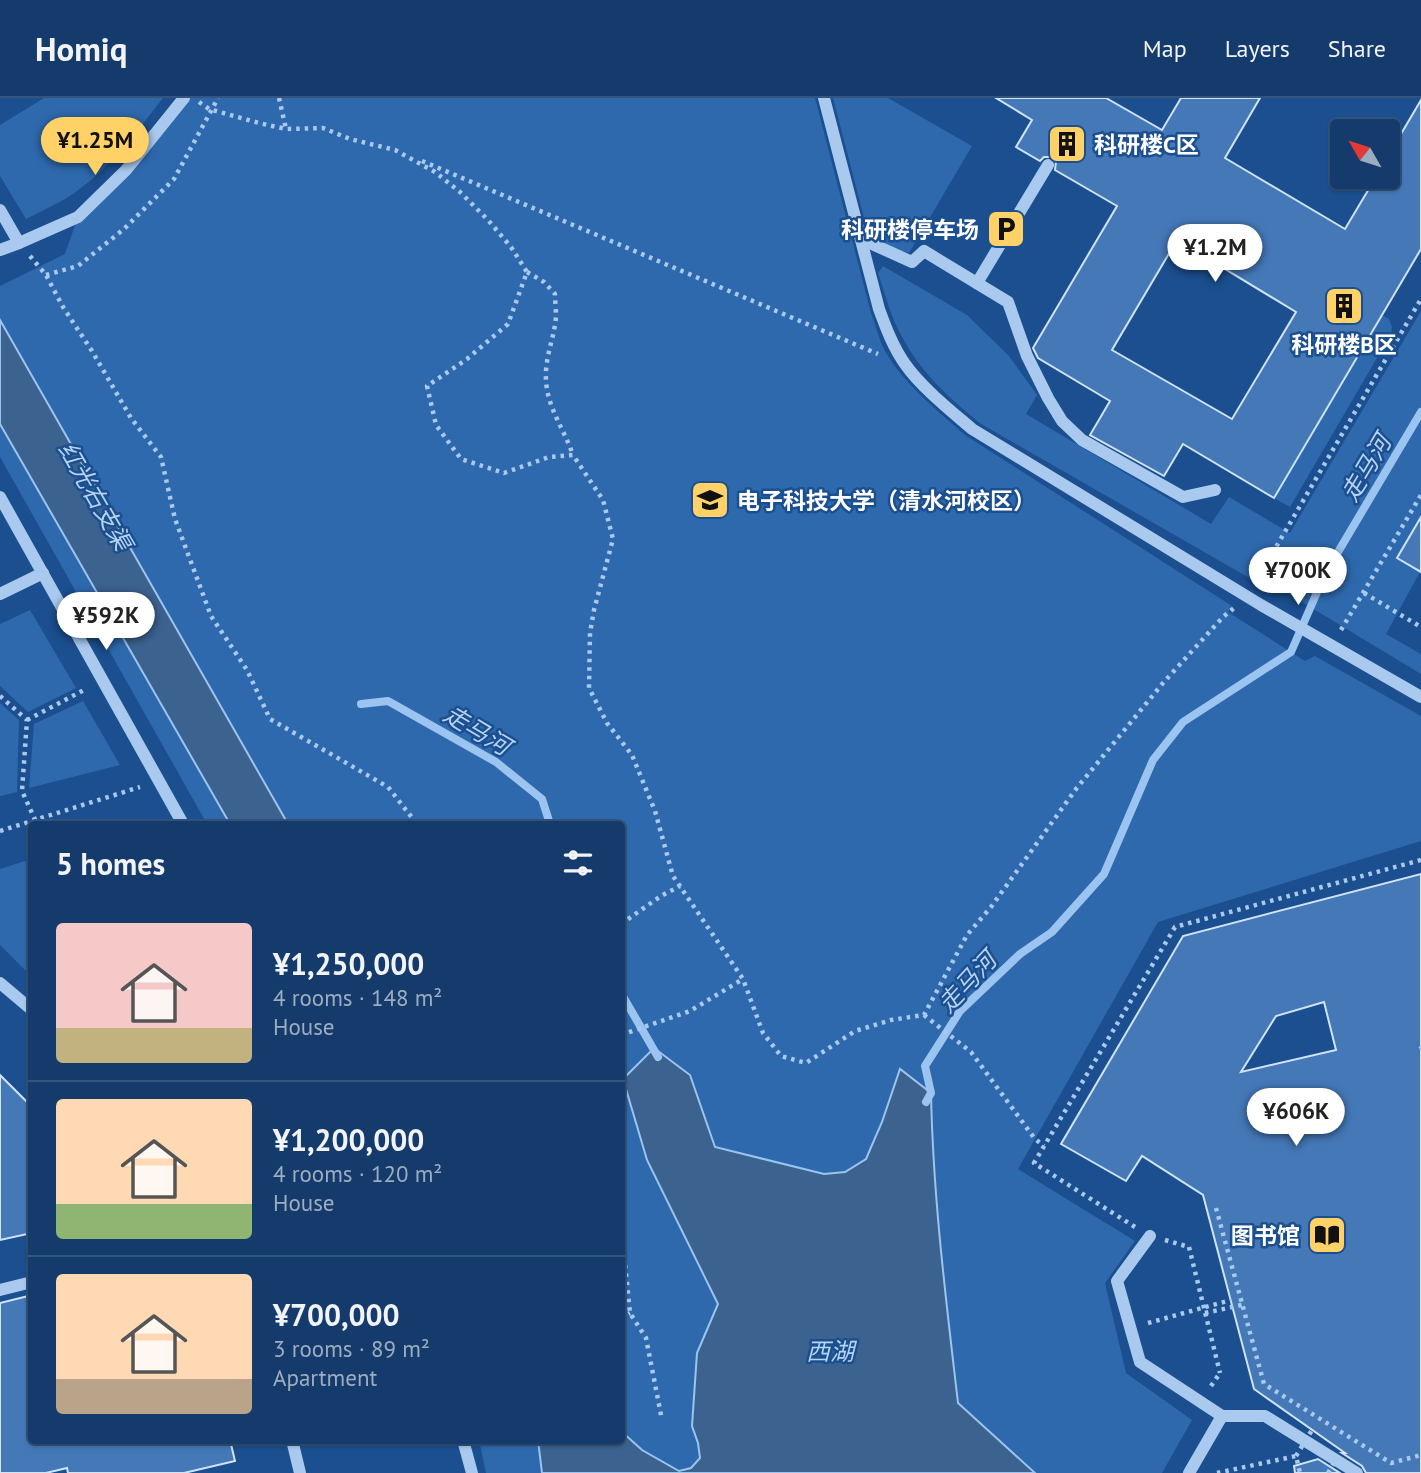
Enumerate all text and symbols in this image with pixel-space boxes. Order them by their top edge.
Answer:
text: Homiq [35,27,127,70]
text: Map [1143,33,1187,64]
text: Layers [1225,33,1290,64]
text: Share [1328,33,1386,64]
pin: ¥1.25M [38,118,152,177]
north arrow [1330,119,1400,189]
map controls [1330,119,1400,189]
building icon: 科研楼C区 [1046,123,1088,165]
text: ¥1.25M [57,125,133,154]
place label: 科研楼C区 [1094,130,1199,159]
parking icon: 科研楼停车场 [985,208,1027,250]
place label: 科研楼停车场 [841,215,979,244]
pin: ¥1.2M [1166,225,1264,284]
text: ¥1.2M [1183,232,1247,261]
building icon: 科研楼B区 [1323,285,1365,327]
place label: 科研楼B区 [1291,330,1397,359]
water label: 走马河 [1334,426,1400,507]
water label: 红光右支渠 [52,436,140,558]
school or university icon: 电子科技大学（清水河校区） [689,479,731,521]
place label: 电子科技大学（清水河校区） [737,486,1036,515]
pin: ¥700K [1249,547,1347,607]
text: ¥700K [1265,555,1331,584]
pin: ¥592K [57,592,155,652]
text: ¥592K [73,600,139,629]
water label: 走马河 [438,698,519,764]
text: 5 homes [56,844,165,883]
icon: filters [559,844,597,882]
water label: 走马河 [931,942,1006,1019]
text: ¥1,250,000 [273,944,424,983]
icon: home [112,951,196,1035]
text: 4 rooms · 148 m² [273,983,442,1012]
text: House [273,1012,335,1041]
pin: ¥606K [1247,1088,1345,1148]
text: ¥606K [1263,1096,1329,1125]
text: ¥1,200,000 [273,1120,424,1159]
icon: home [112,1127,196,1211]
text: 4 rooms · 120 m² [273,1159,442,1188]
text: House [273,1188,335,1217]
library icon: 图书馆 [1306,1214,1348,1256]
place label: 图书馆 [1231,1221,1300,1250]
text: ¥700,000 [273,1295,400,1334]
icon: home [112,1302,196,1386]
text: 3 rooms · 89 m² [273,1334,430,1363]
water label: 西湖 [806,1336,858,1367]
text: Apartment [273,1363,377,1392]

